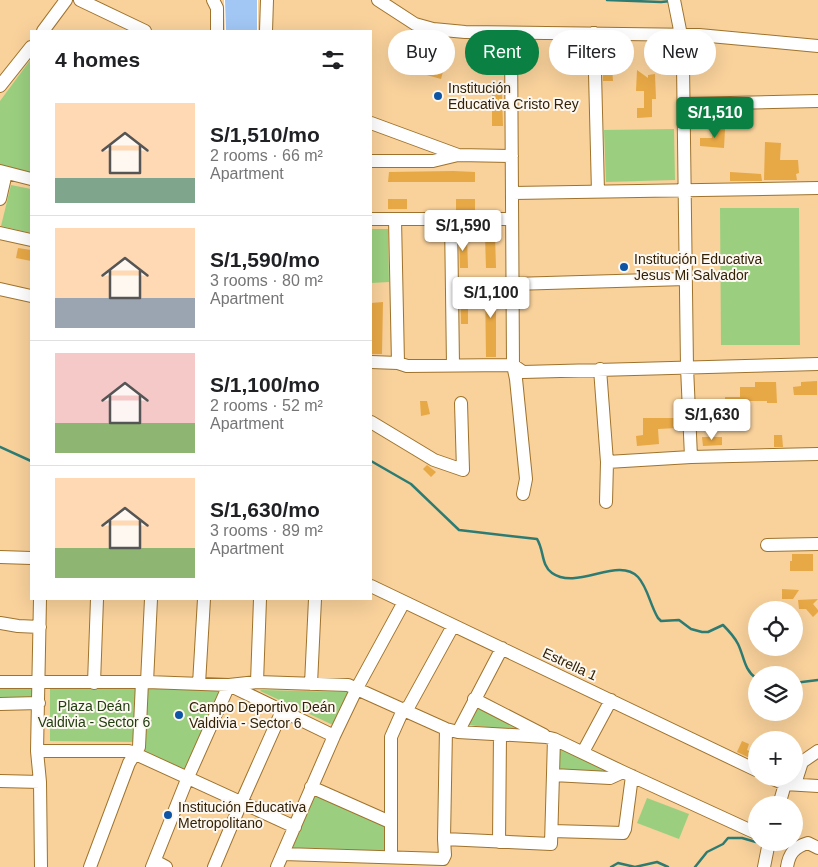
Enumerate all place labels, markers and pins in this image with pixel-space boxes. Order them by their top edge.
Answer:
place label: Institución Educativa Cristo Rey [448,80,579,112]
marker: Institución Educativa Cristo Rey [432,90,444,102]
pin: S/1,510 [669,96,761,139]
pin: S/1,590 [417,210,509,252]
place label: Institución Educativa Jesus Mi Salvador [634,251,763,283]
marker: Institución Educativa Jesus Mi Salvador [618,261,630,273]
pin: S/1,100 [445,276,537,319]
pin: S/1,630 [666,398,758,441]
place label: Campo Deportivo Deán Valdivia - Sector 6 [189,699,335,731]
marker: Campo Deportivo Deán Valdivia - Sector 6 [173,709,185,721]
place label: Institución Educativa Metropolitano [178,799,307,831]
marker: Institución Educativa Metropolitano [162,809,174,821]

